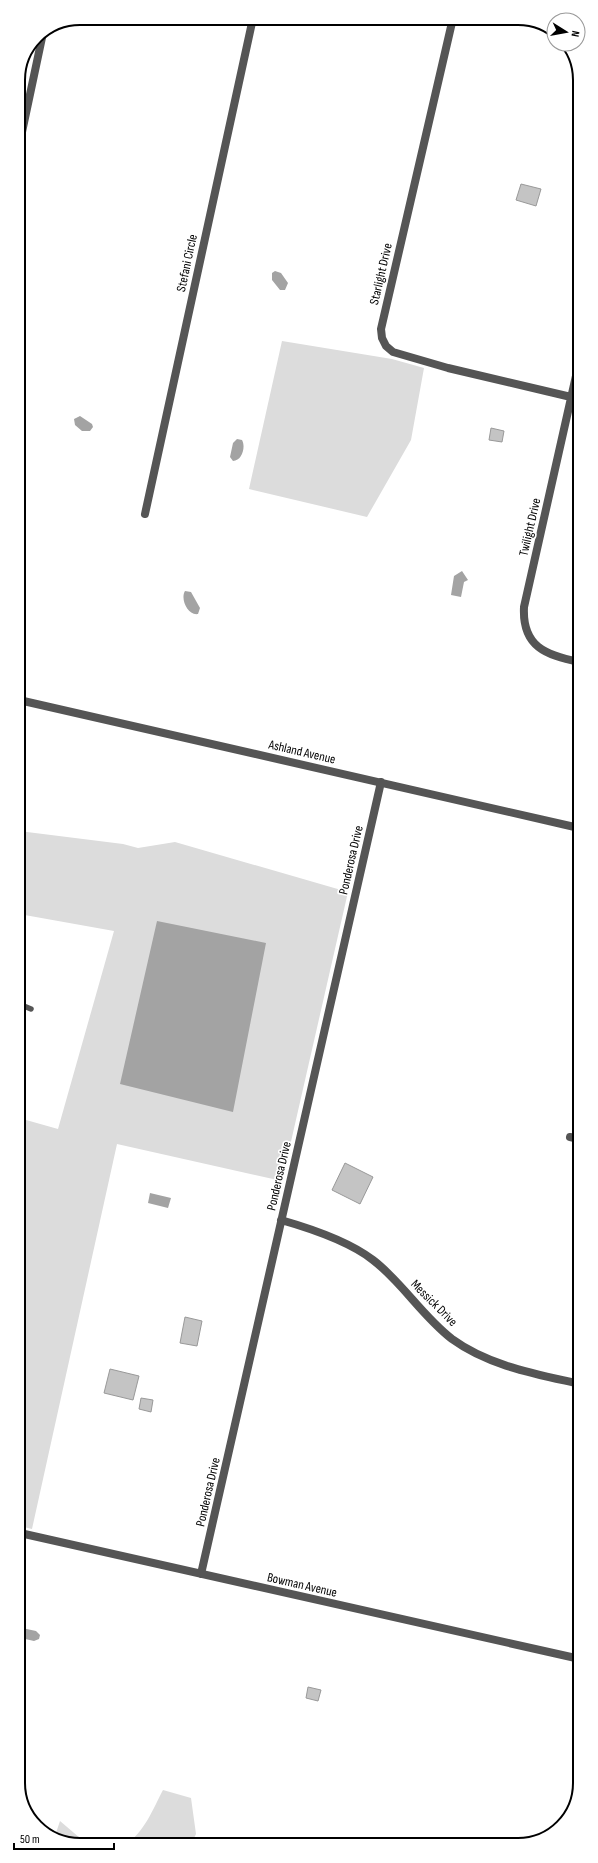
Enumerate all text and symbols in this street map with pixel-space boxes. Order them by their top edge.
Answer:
north arrow [546,12,586,52]
text: N [568,30,582,38]
street label: Stefani Circle [173,233,201,293]
street label: Starlight Drive [366,242,396,306]
street label: Twilight Drive [516,496,544,558]
street label: Ashland Avenue [266,736,337,767]
street label: Ponderosa Drive [335,824,367,896]
street label: Ponderosa Drive [263,1140,295,1212]
street label: Messick Drive [407,1276,461,1330]
street label: Ponderosa Drive [192,1456,224,1528]
street label: Bowman Avenue [266,1569,338,1601]
scale bar [14,1825,114,1851]
text: 50 m [20,1832,40,1847]

